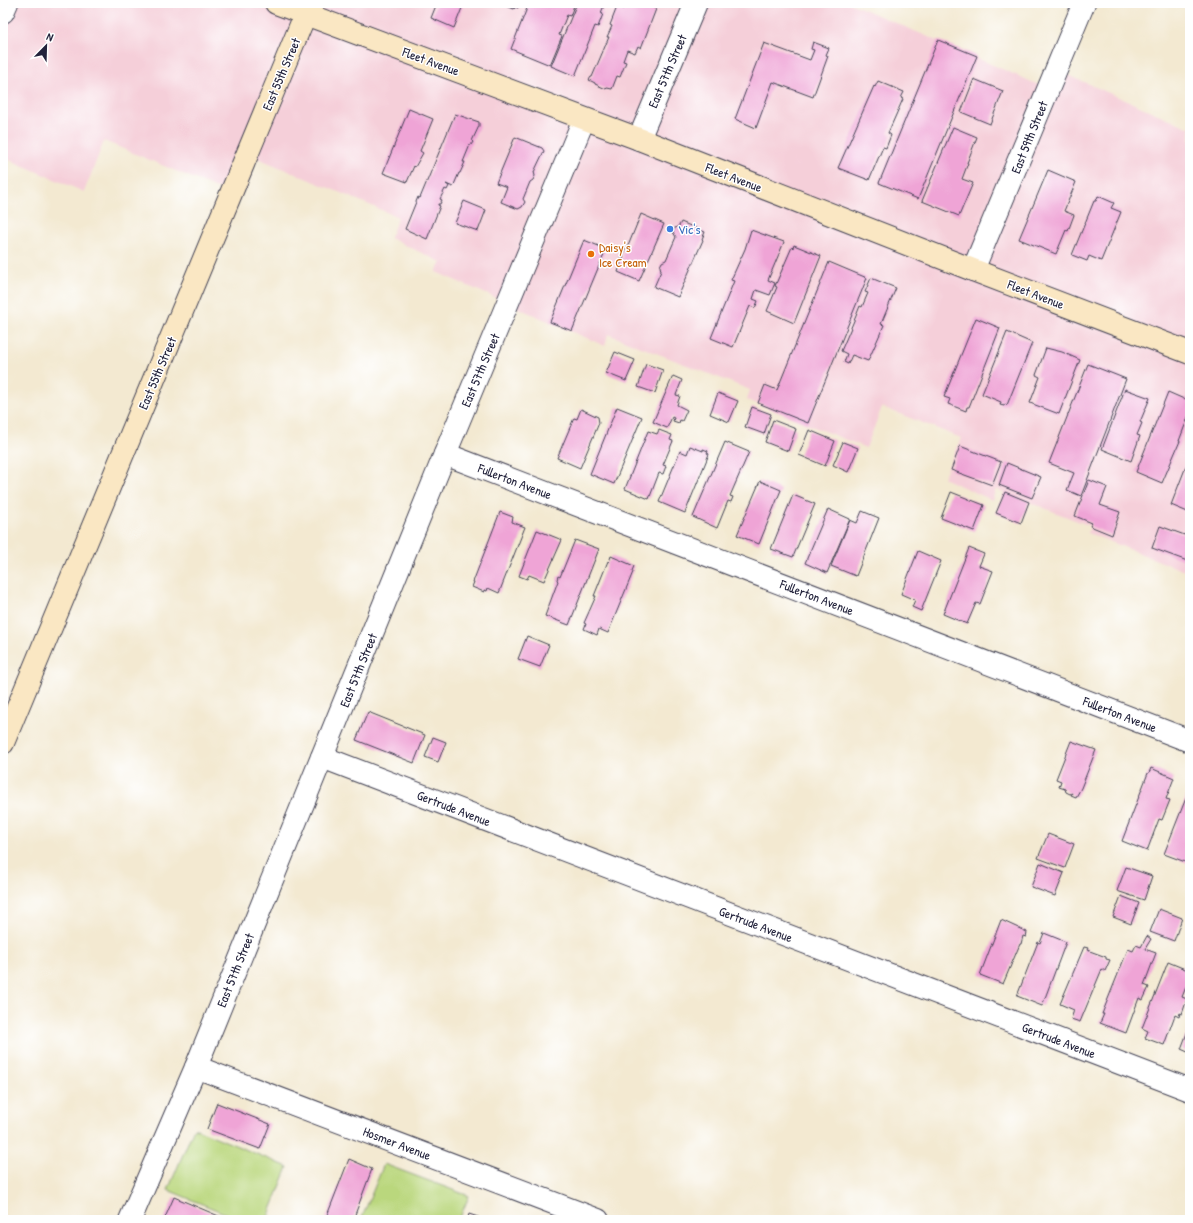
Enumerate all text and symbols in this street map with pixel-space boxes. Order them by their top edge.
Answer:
north arrow [26,26,66,66]
text: N [44,29,55,44]
street label: East 57th Street [643,31,691,111]
street label: East 55th Street [258,34,305,113]
street label: Fleet Avenue [399,42,462,80]
street label: East 59th Street [1006,98,1052,176]
street label: Fleet Avenue [702,158,765,196]
place label: Vic's [678,220,700,238]
marker: Vic's [665,224,675,234]
place label: Daisy's Ice Cream [599,238,647,271]
marker: Daisy's Ice Cream [586,249,596,259]
street label: Fleet Avenue [1004,275,1067,313]
street label: East 57th Street [456,330,504,410]
street label: East 55th Street [134,333,181,412]
street label: Fullerton Avenue [475,458,554,503]
street label: Fullerton Avenue [777,574,856,619]
street label: East 57th Street [335,630,381,710]
street label: Fullerton Avenue [1080,691,1159,736]
street label: Gertrude Avenue [415,786,493,830]
street label: Gertrude Avenue [717,902,795,946]
street label: East 57th Street [212,930,258,1010]
street label: Gertrude Avenue [1020,1018,1098,1062]
street label: Hosmer Avenue [360,1122,434,1164]

